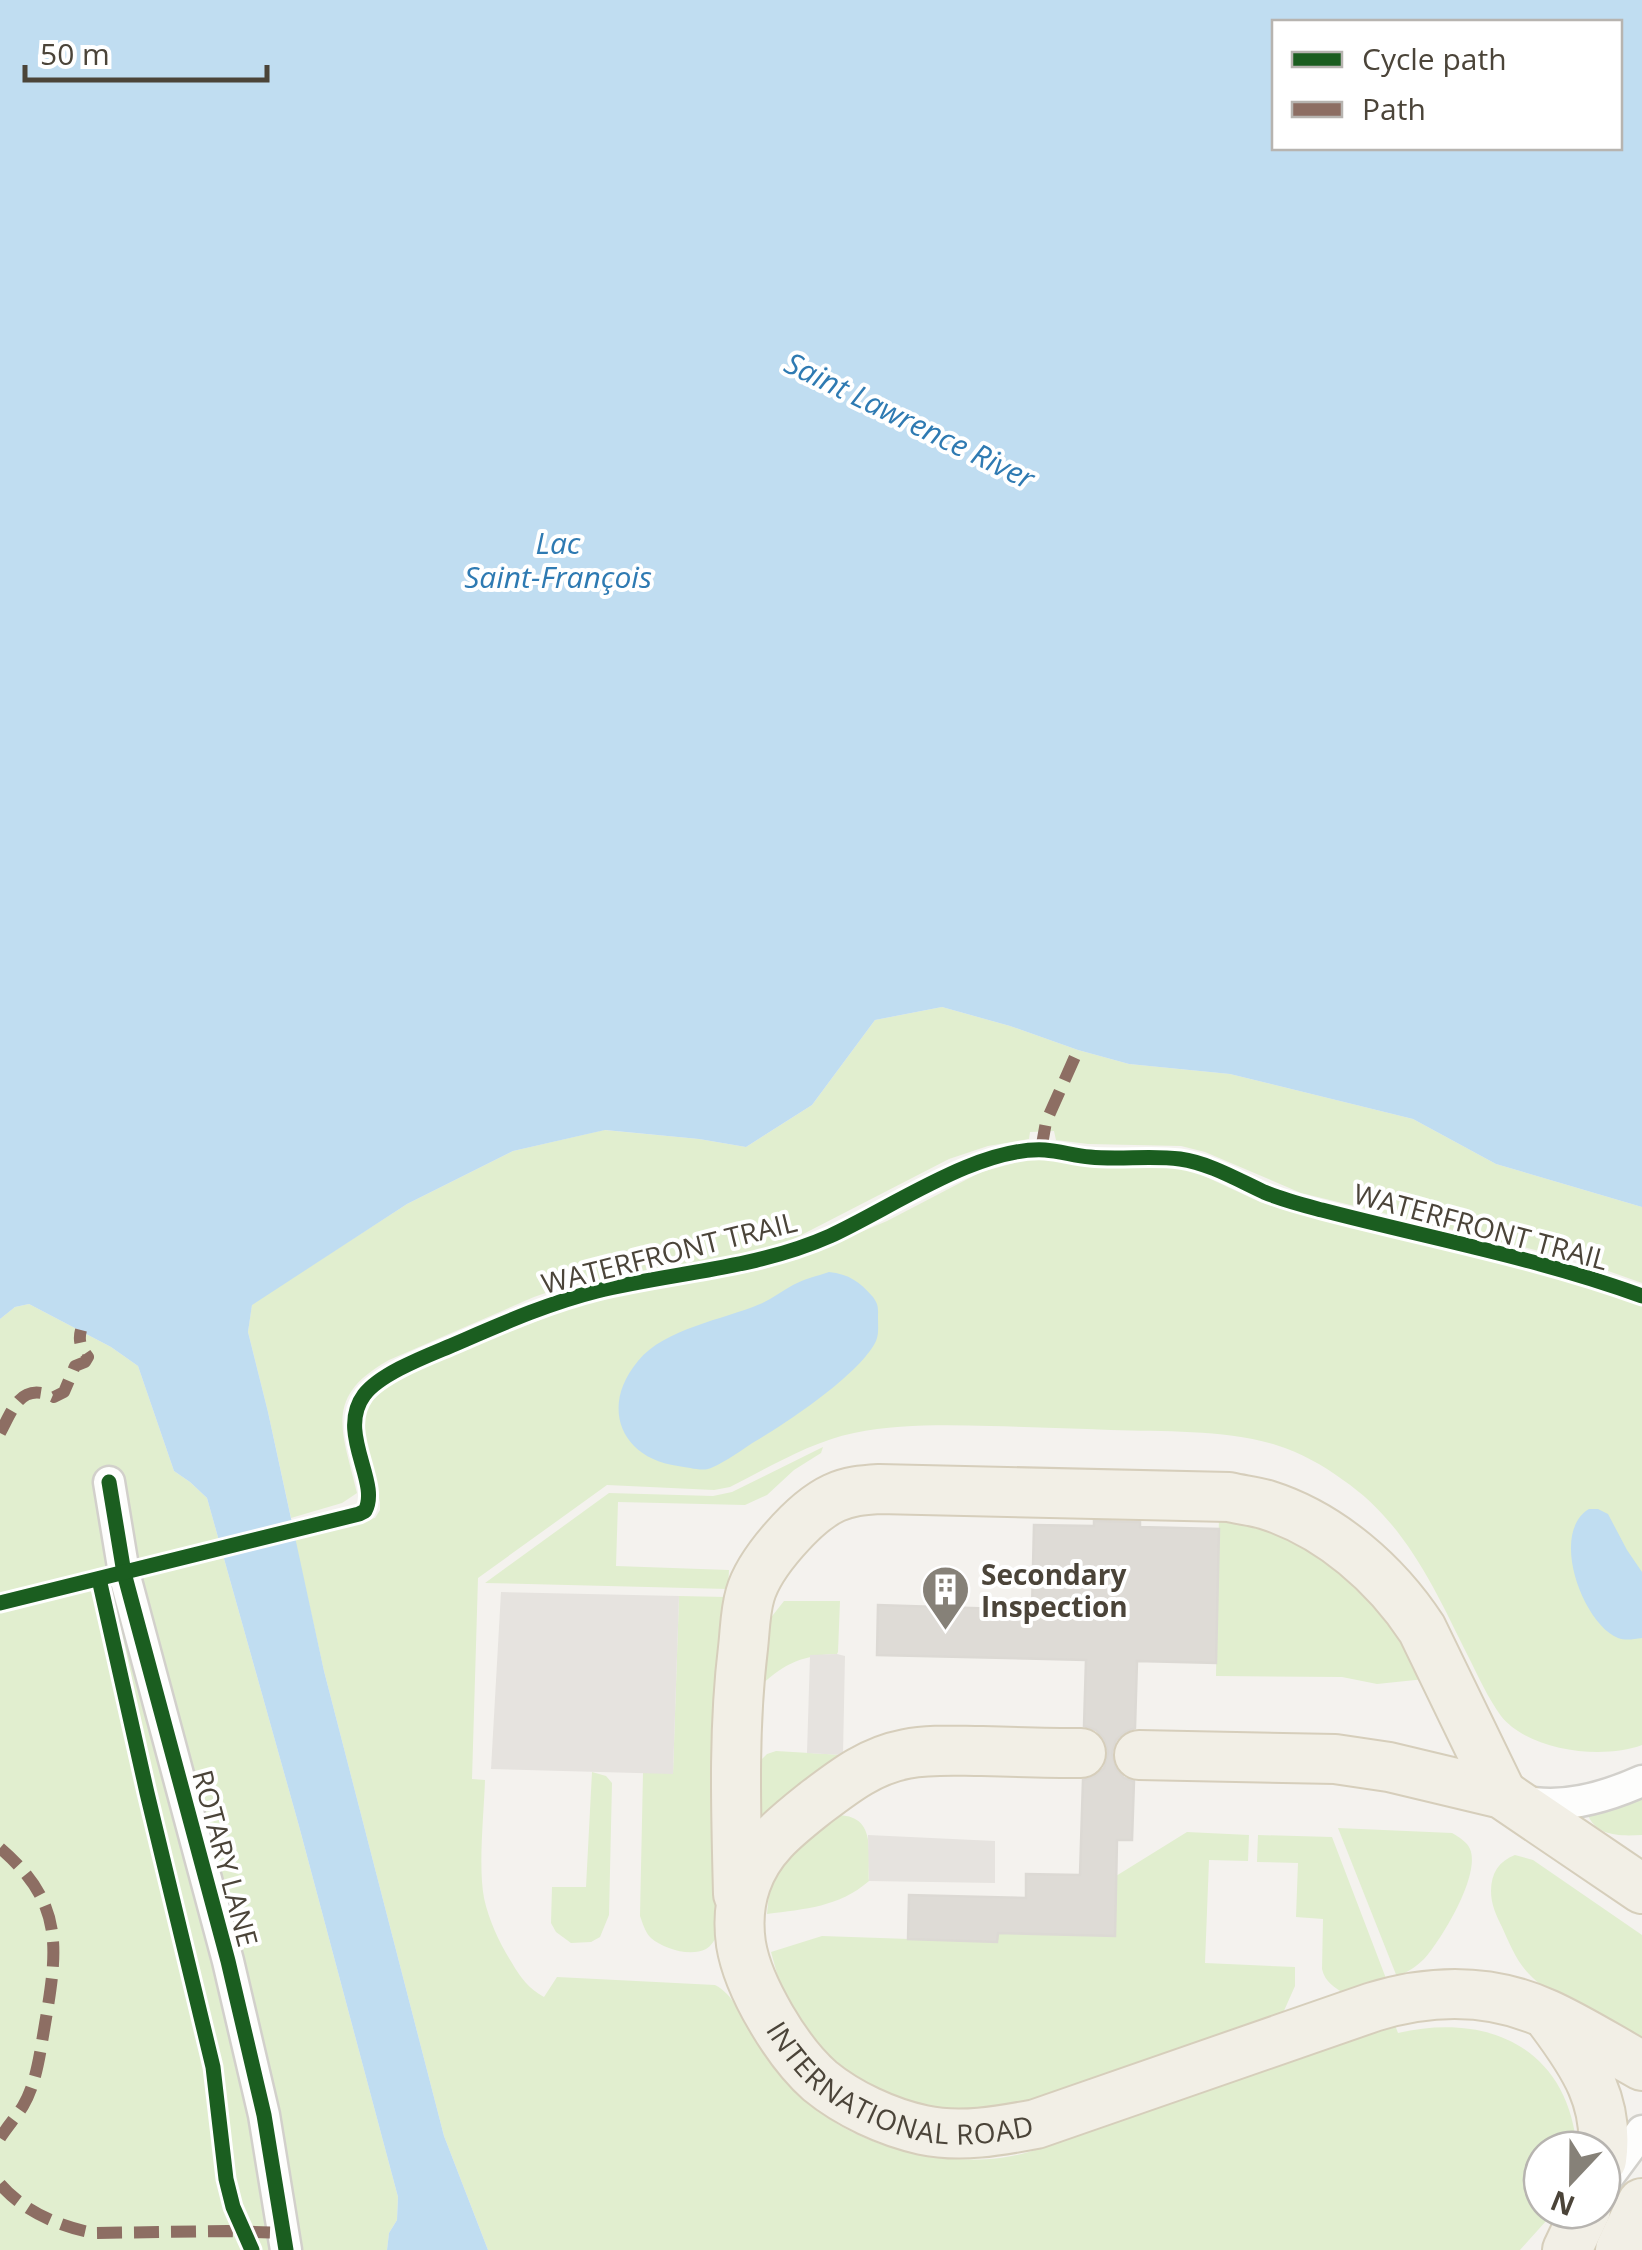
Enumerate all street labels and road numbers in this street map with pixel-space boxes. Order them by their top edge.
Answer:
street label: WATERFRONT TRAIL [1350,1174,1612,1278]
street label: WATERFRONT TRAIL [537,1202,801,1302]
street label: ROTARY LANE [184,1765,268,1951]
street label: INTERNATIONAL ROAD [758,2014,1036,2153]

